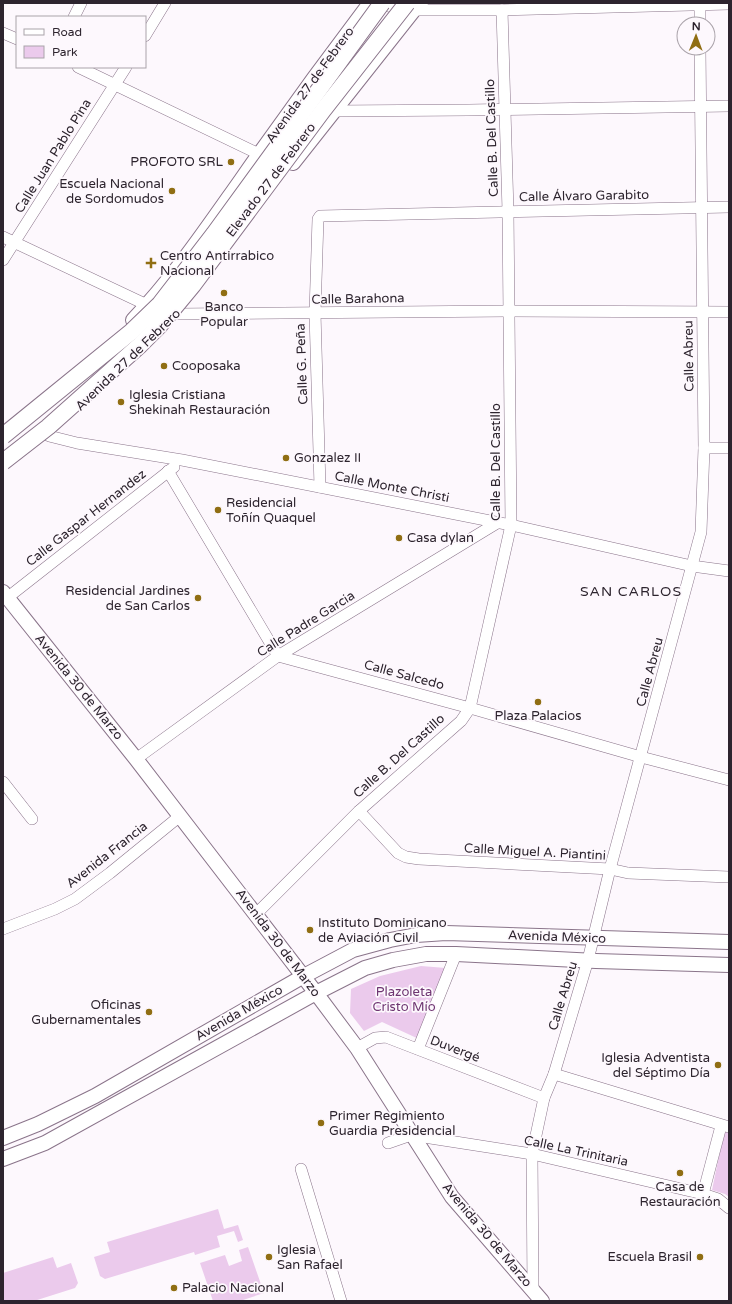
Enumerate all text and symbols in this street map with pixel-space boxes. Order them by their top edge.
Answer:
legend [16,16,146,68]
north arrow [676,16,716,56]
text: N [692,20,701,33]
street label: Avenida 27 de Febrero [262,24,358,146]
text: Road [52,25,82,39]
text: Park [52,45,78,59]
street label: Calle B. Del Castillo [482,79,502,197]
street label: Calle Juan Pablo Pina [11,96,95,216]
street label: Elevado 27 de Febrero [223,120,319,240]
place label: PROFOTO SRL [130,154,224,170]
marker: PROFOTO SRL [226,157,236,167]
place label: Escuela Nacional de Sordomudos [59,176,164,207]
marker: Escuela Nacional de Sordomudos [167,186,177,196]
street label: Calle Álvaro Garabito [519,187,649,205]
place label: Centro Antirrabico Nacional [160,248,274,279]
marker: Centro Antirrabico Nacional [145,257,157,269]
marker: Banco Popular [219,288,229,298]
street label: Calle Barahona [311,290,405,308]
place label: Banco Popular [200,299,248,330]
street label: Avenida 27 de Febrero [72,306,184,414]
street label: Calle Abreu [680,320,698,392]
street label: Calle G. Peña [293,323,311,405]
place label: Cooposaka [172,358,241,374]
marker: Cooposaka [159,361,169,371]
place label: Iglesia Cristiana Shekinah Restauración [129,387,270,418]
marker: Iglesia Cristiana Shekinah Restauración [116,397,126,407]
street label: Calle B. Del Castillo [488,403,504,521]
place label: Gonzalez II [294,450,361,466]
marker: Gonzalez II [281,453,291,463]
street label: Calle Gaspar Hernandez [23,466,149,570]
street label: Calle Monte Christi [333,468,451,506]
place label: Residencial Toñín Quaquel [226,495,316,526]
marker: Residencial Toñín Quaquel [213,505,223,515]
place label: Casa dylan [407,530,474,546]
marker: Casa dylan [394,533,404,543]
place label: Residencial Jardines de San Carlos [65,583,190,614]
district label: SAN CARLOS [580,583,682,600]
street label: Calle Padre Garcia [254,587,358,661]
marker: Residencial Jardines de San Carlos [193,593,203,603]
street label: Avenida 30 de Marzo [31,631,127,743]
street label: Calle Abreu [633,635,667,709]
street label: Calle Salcedo [362,657,446,693]
marker: Plaza Palacios [533,697,543,707]
place label: Plaza Palacios [495,708,581,724]
street label: Calle B. Del Castillo [350,711,448,801]
street label: Avenida Francia [63,818,151,892]
street label: Calle Miguel A. Piantini [464,840,606,864]
street label: Avenida 30 de Marzo [232,886,324,1000]
place label: Instituto Dominicano de Aviación Civil [318,915,447,946]
marker: Instituto Dominicano de Aviación Civil [305,925,315,935]
street label: Avenida México [508,927,606,947]
street label: Calle Abreu [545,960,581,1032]
street label: Avenida México [193,981,286,1044]
park label: Plazoleta Cristo Mío [372,984,436,1015]
place label: Oficinas Gubernamentales [31,997,141,1028]
marker: Oficinas Gubernamentales [144,1007,154,1017]
street label: Duvergé [428,1032,482,1066]
place label: Iglesia Adventista del Séptimo Día [601,1050,710,1081]
marker: Iglesia Adventista del Séptimo Día [713,1060,723,1070]
place label: Primer Regimiento Guardia Presidencial [329,1108,455,1139]
marker: Primer Regimiento Guardia Presidencial [316,1118,326,1128]
street label: Calle La Trinitaria [522,1132,630,1170]
marker: Casa de Restauración [675,1168,685,1178]
place label: Casa de Restauración [639,1179,721,1210]
street label: Avenida 30 de Marzo [439,1180,535,1291]
place label: Iglesia San Rafael [277,1242,343,1273]
place label: Escuela Brasil [607,1249,692,1265]
marker: Iglesia San Rafael [264,1252,274,1262]
marker: Escuela Brasil [695,1252,705,1262]
place label: Palacio Nacional [182,1280,284,1296]
marker: Palacio Nacional [169,1283,179,1293]

